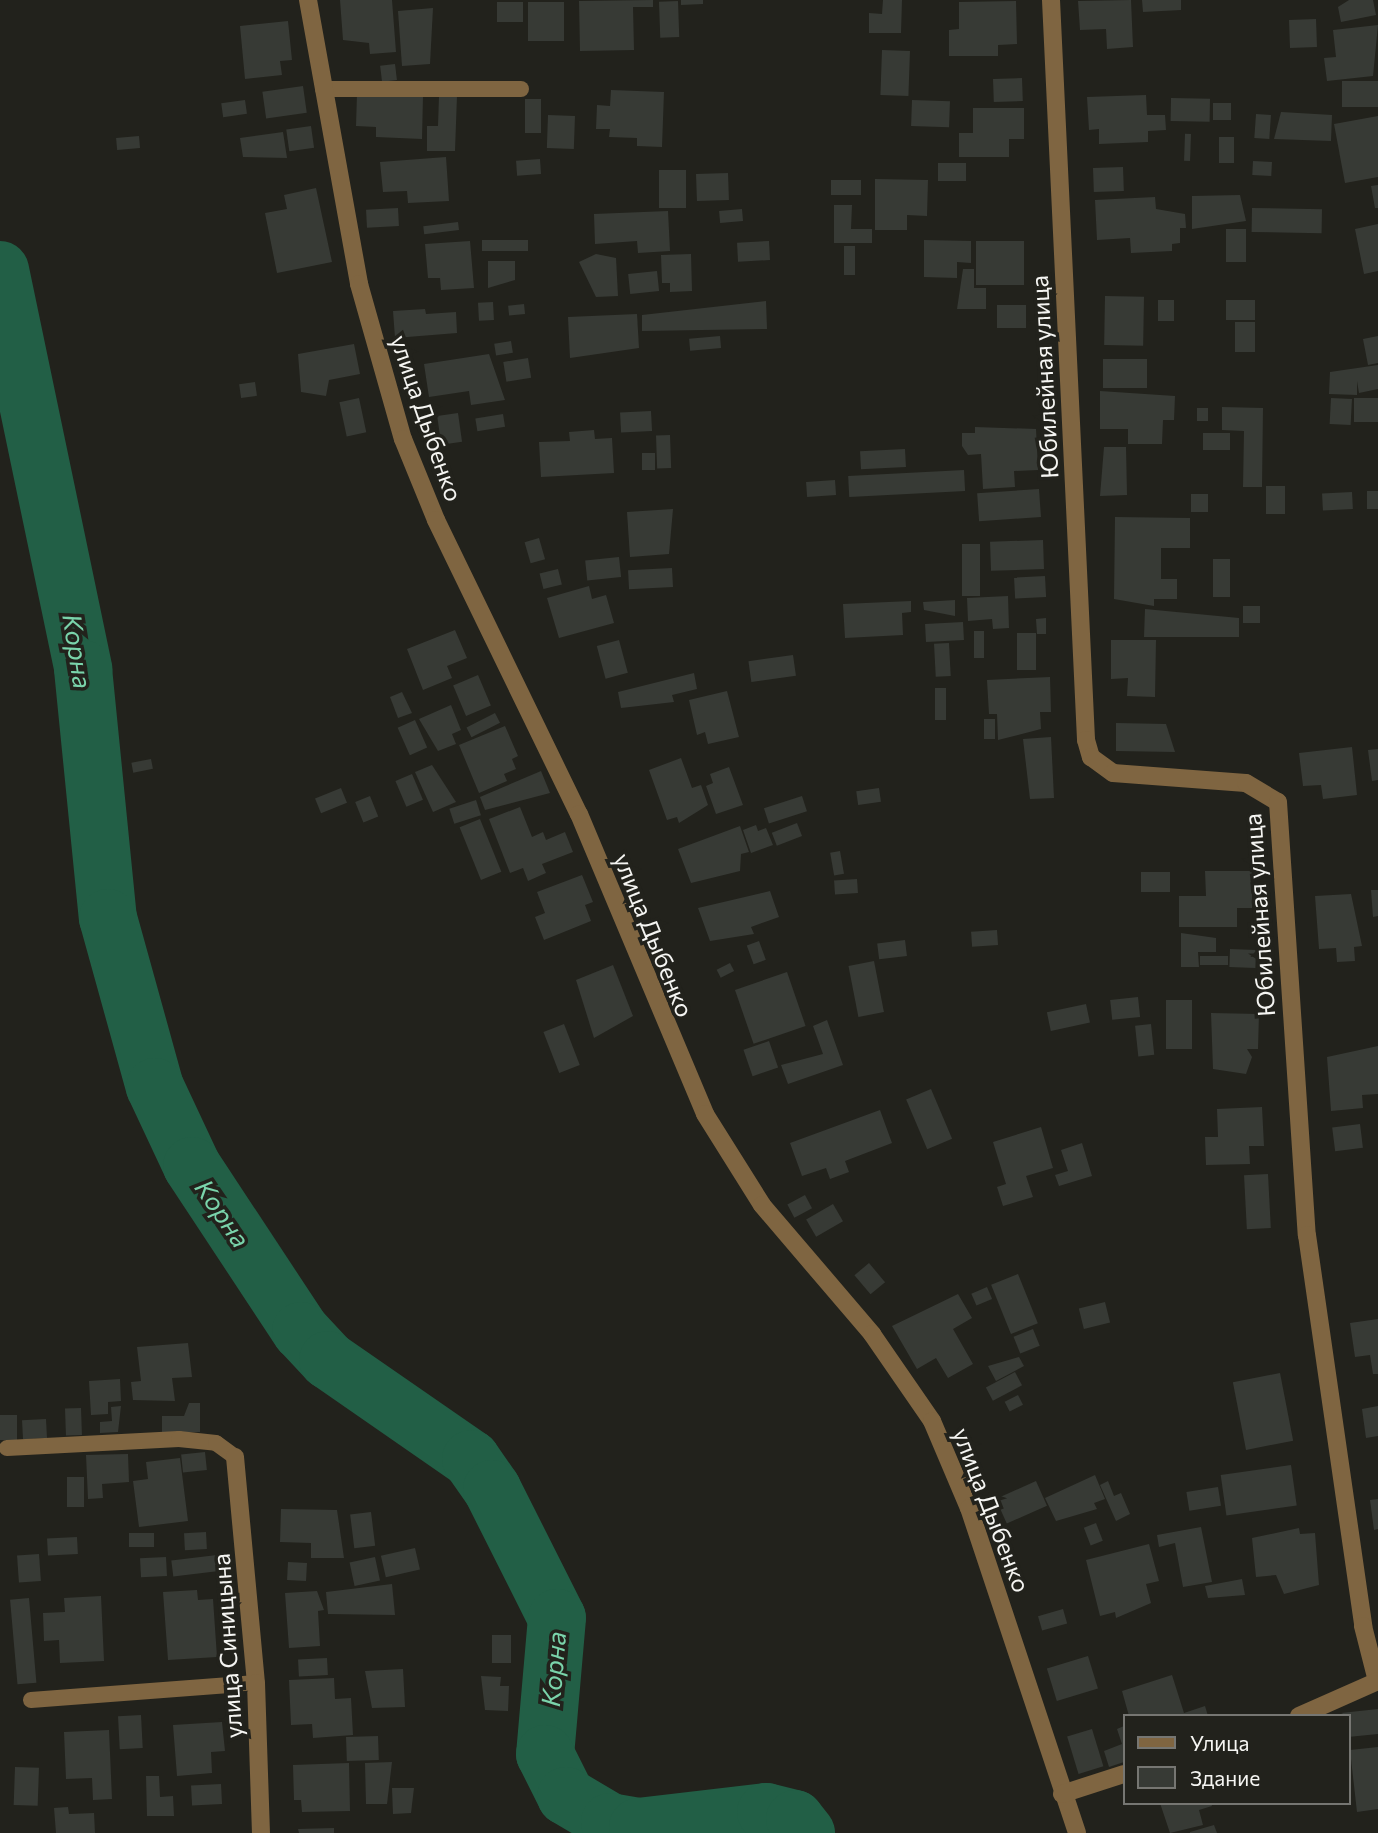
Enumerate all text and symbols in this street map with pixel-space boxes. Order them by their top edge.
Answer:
street label: Юбилейная улица [1024,275,1064,479]
street label: улица Дыбенко [385,331,469,505]
water label: Корна [57,611,99,691]
street label: Юбилейная улица [1238,812,1280,1018]
street label: улица Дыбенко [608,849,700,1021]
water label: Корна [189,1173,257,1253]
street label: улица Дыбенко [947,1424,1037,1596]
street label: улица Синицына [206,1553,248,1739]
water label: Корна [534,1630,572,1708]
legend [1122,1714,1350,1805]
text: Улица [1190,1730,1249,1755]
text: Здание [1190,1765,1260,1790]

